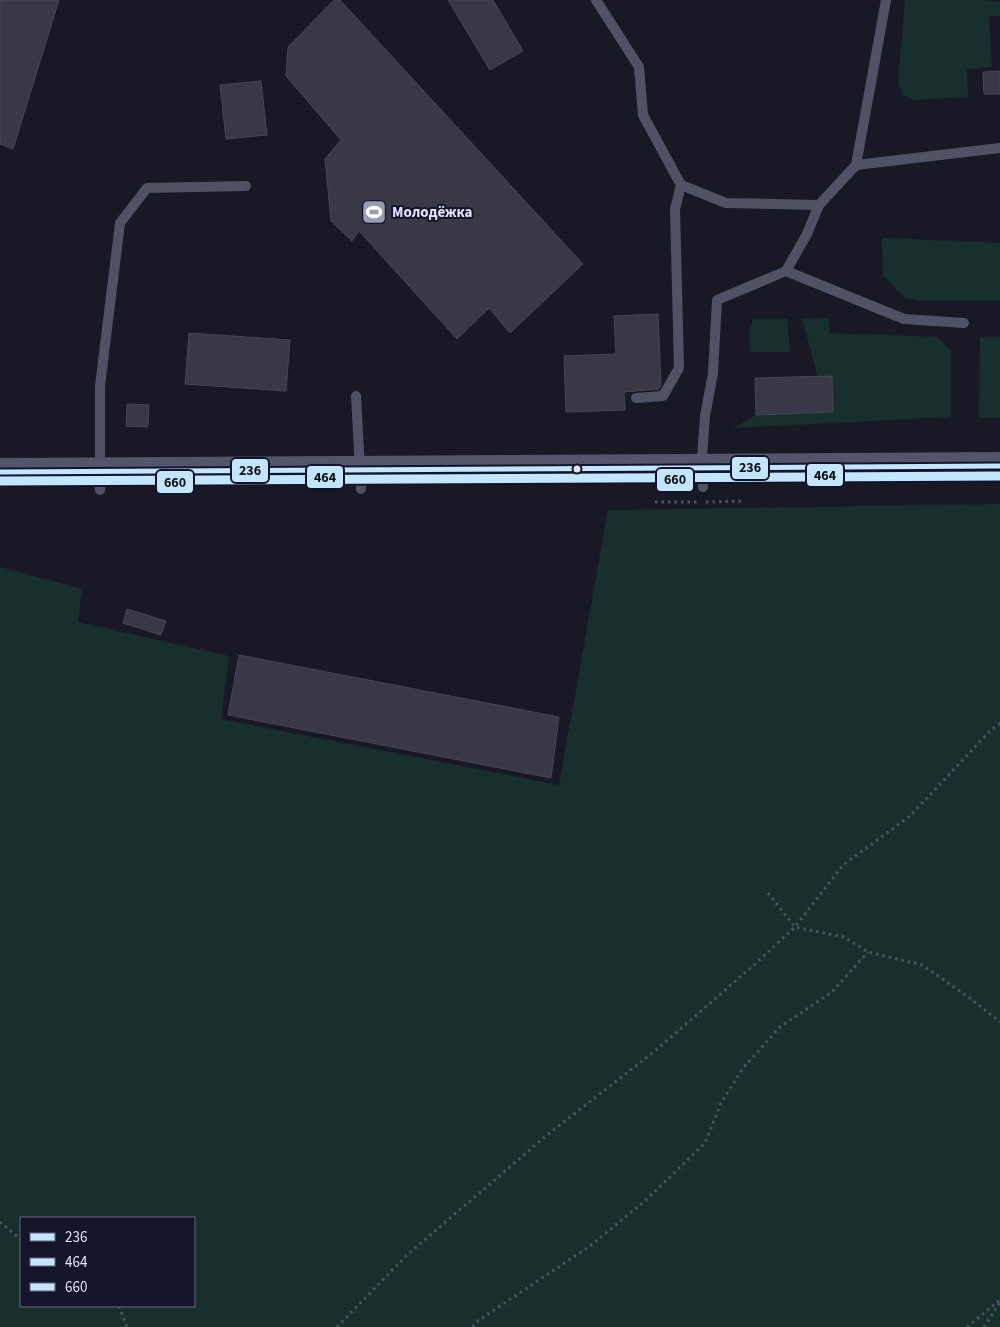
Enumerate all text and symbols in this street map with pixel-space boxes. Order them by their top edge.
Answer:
sports icon: Молодёжка [361,199,387,225]
place label: Молодёжка [392,202,473,223]
line badge: 236 [731,456,769,480]
line badge: 236 [231,458,269,483]
text: 236 [739,458,761,478]
text: 236 [239,461,261,481]
line badge: 464 [806,463,844,487]
unlabelled marker [572,464,582,474]
line badge: 464 [306,465,344,489]
text: 464 [814,466,837,486]
text: 464 [314,468,337,488]
line badge: 660 [656,468,694,492]
line badge: 660 [156,470,194,494]
text: 660 [664,470,686,490]
text: 660 [164,473,186,493]
legend [20,1217,195,1307]
text: 236 [65,1227,87,1248]
text: 464 [65,1252,88,1273]
text: 660 [65,1277,87,1298]

